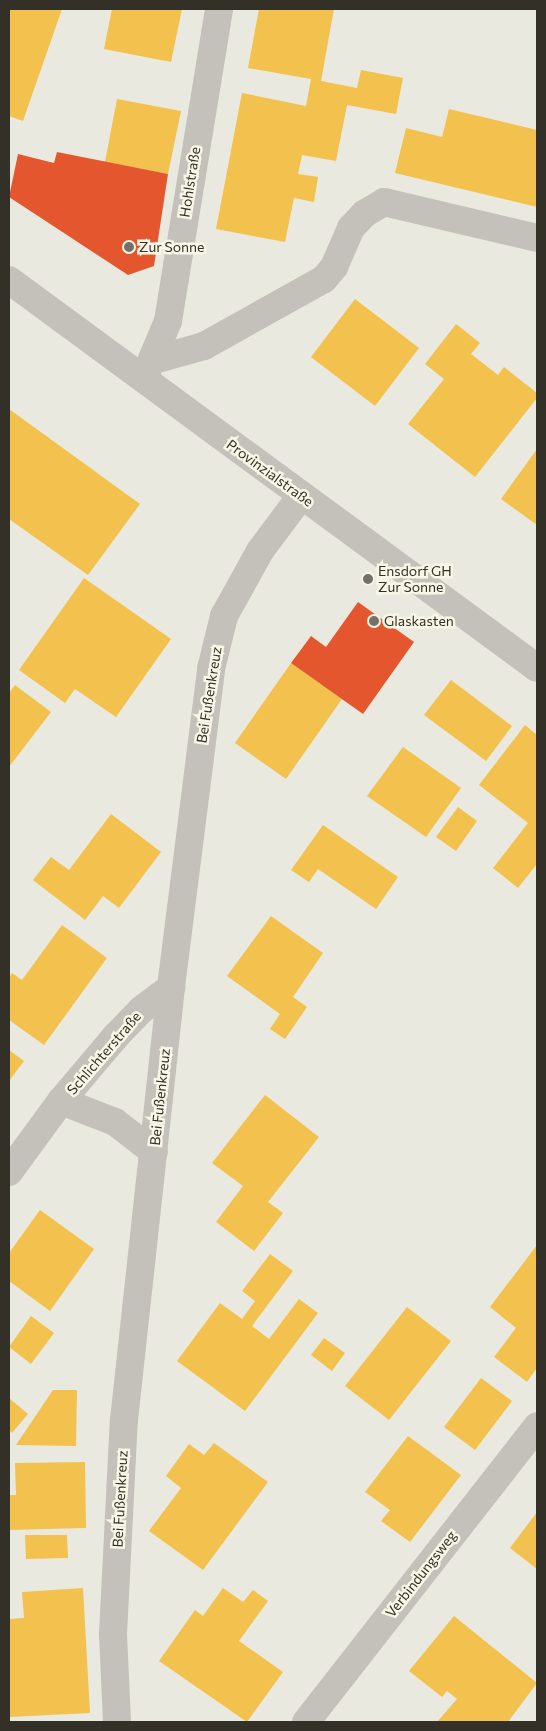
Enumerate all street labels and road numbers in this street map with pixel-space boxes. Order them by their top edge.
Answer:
street label: Hohlstraße [176,146,204,218]
street label: Provinzialstraße [223,436,317,510]
street label: Bei Fußenkreuz [193,646,225,744]
street label: Schlichterstraße [63,1008,145,1098]
street label: Bei Fußenkreuz [147,1048,173,1146]
street label: Bei Fußenkreuz [109,1450,131,1548]
street label: Verbindungsweg [382,1527,460,1621]

